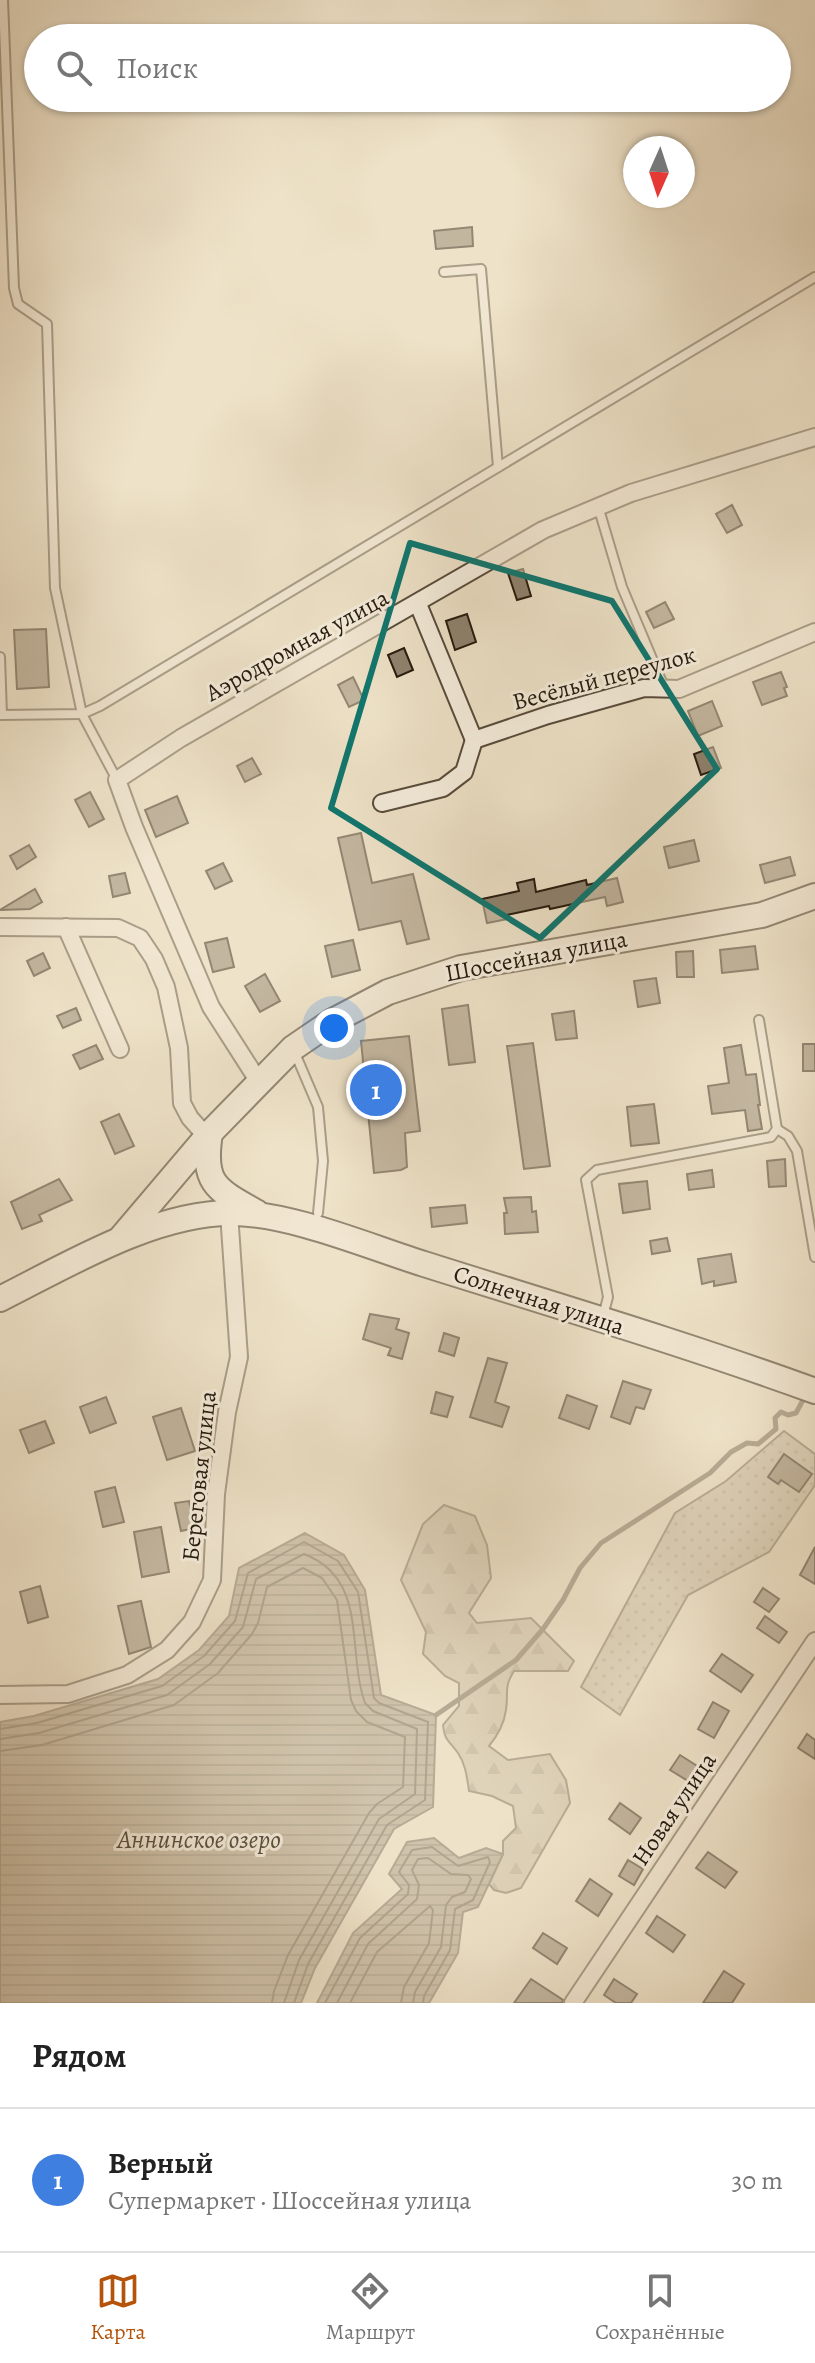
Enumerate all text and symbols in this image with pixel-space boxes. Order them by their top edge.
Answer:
search box [24,24,791,112]
icon: search [52,46,96,90]
text: Поиск [116,48,198,88]
north arrow [623,136,695,208]
street label: Аэродромная улица [199,581,394,709]
street label: Весёлый переулок [509,638,699,718]
street label: Шоссейная улица [442,923,630,989]
your location [314,1008,354,1048]
pin: 1 [350,1060,402,1120]
street label: Солнечная улица [450,1257,628,1343]
street label: Береговая улица [174,1389,224,1563]
street label: Новая улица [624,1746,724,1872]
water label: Аннинское озеро [115,1822,281,1857]
text: Рядом [32,2032,126,2079]
text: Верный [108,2143,213,2183]
text: 1 [53,2163,63,2198]
text: 30 m [732,2163,783,2198]
text: Супермаркет · Шоссейная улица [108,2183,471,2218]
tab: Карта [90,2269,146,2347]
tab: Маршрут [326,2269,415,2347]
tab: Сохранённые [595,2269,725,2347]

